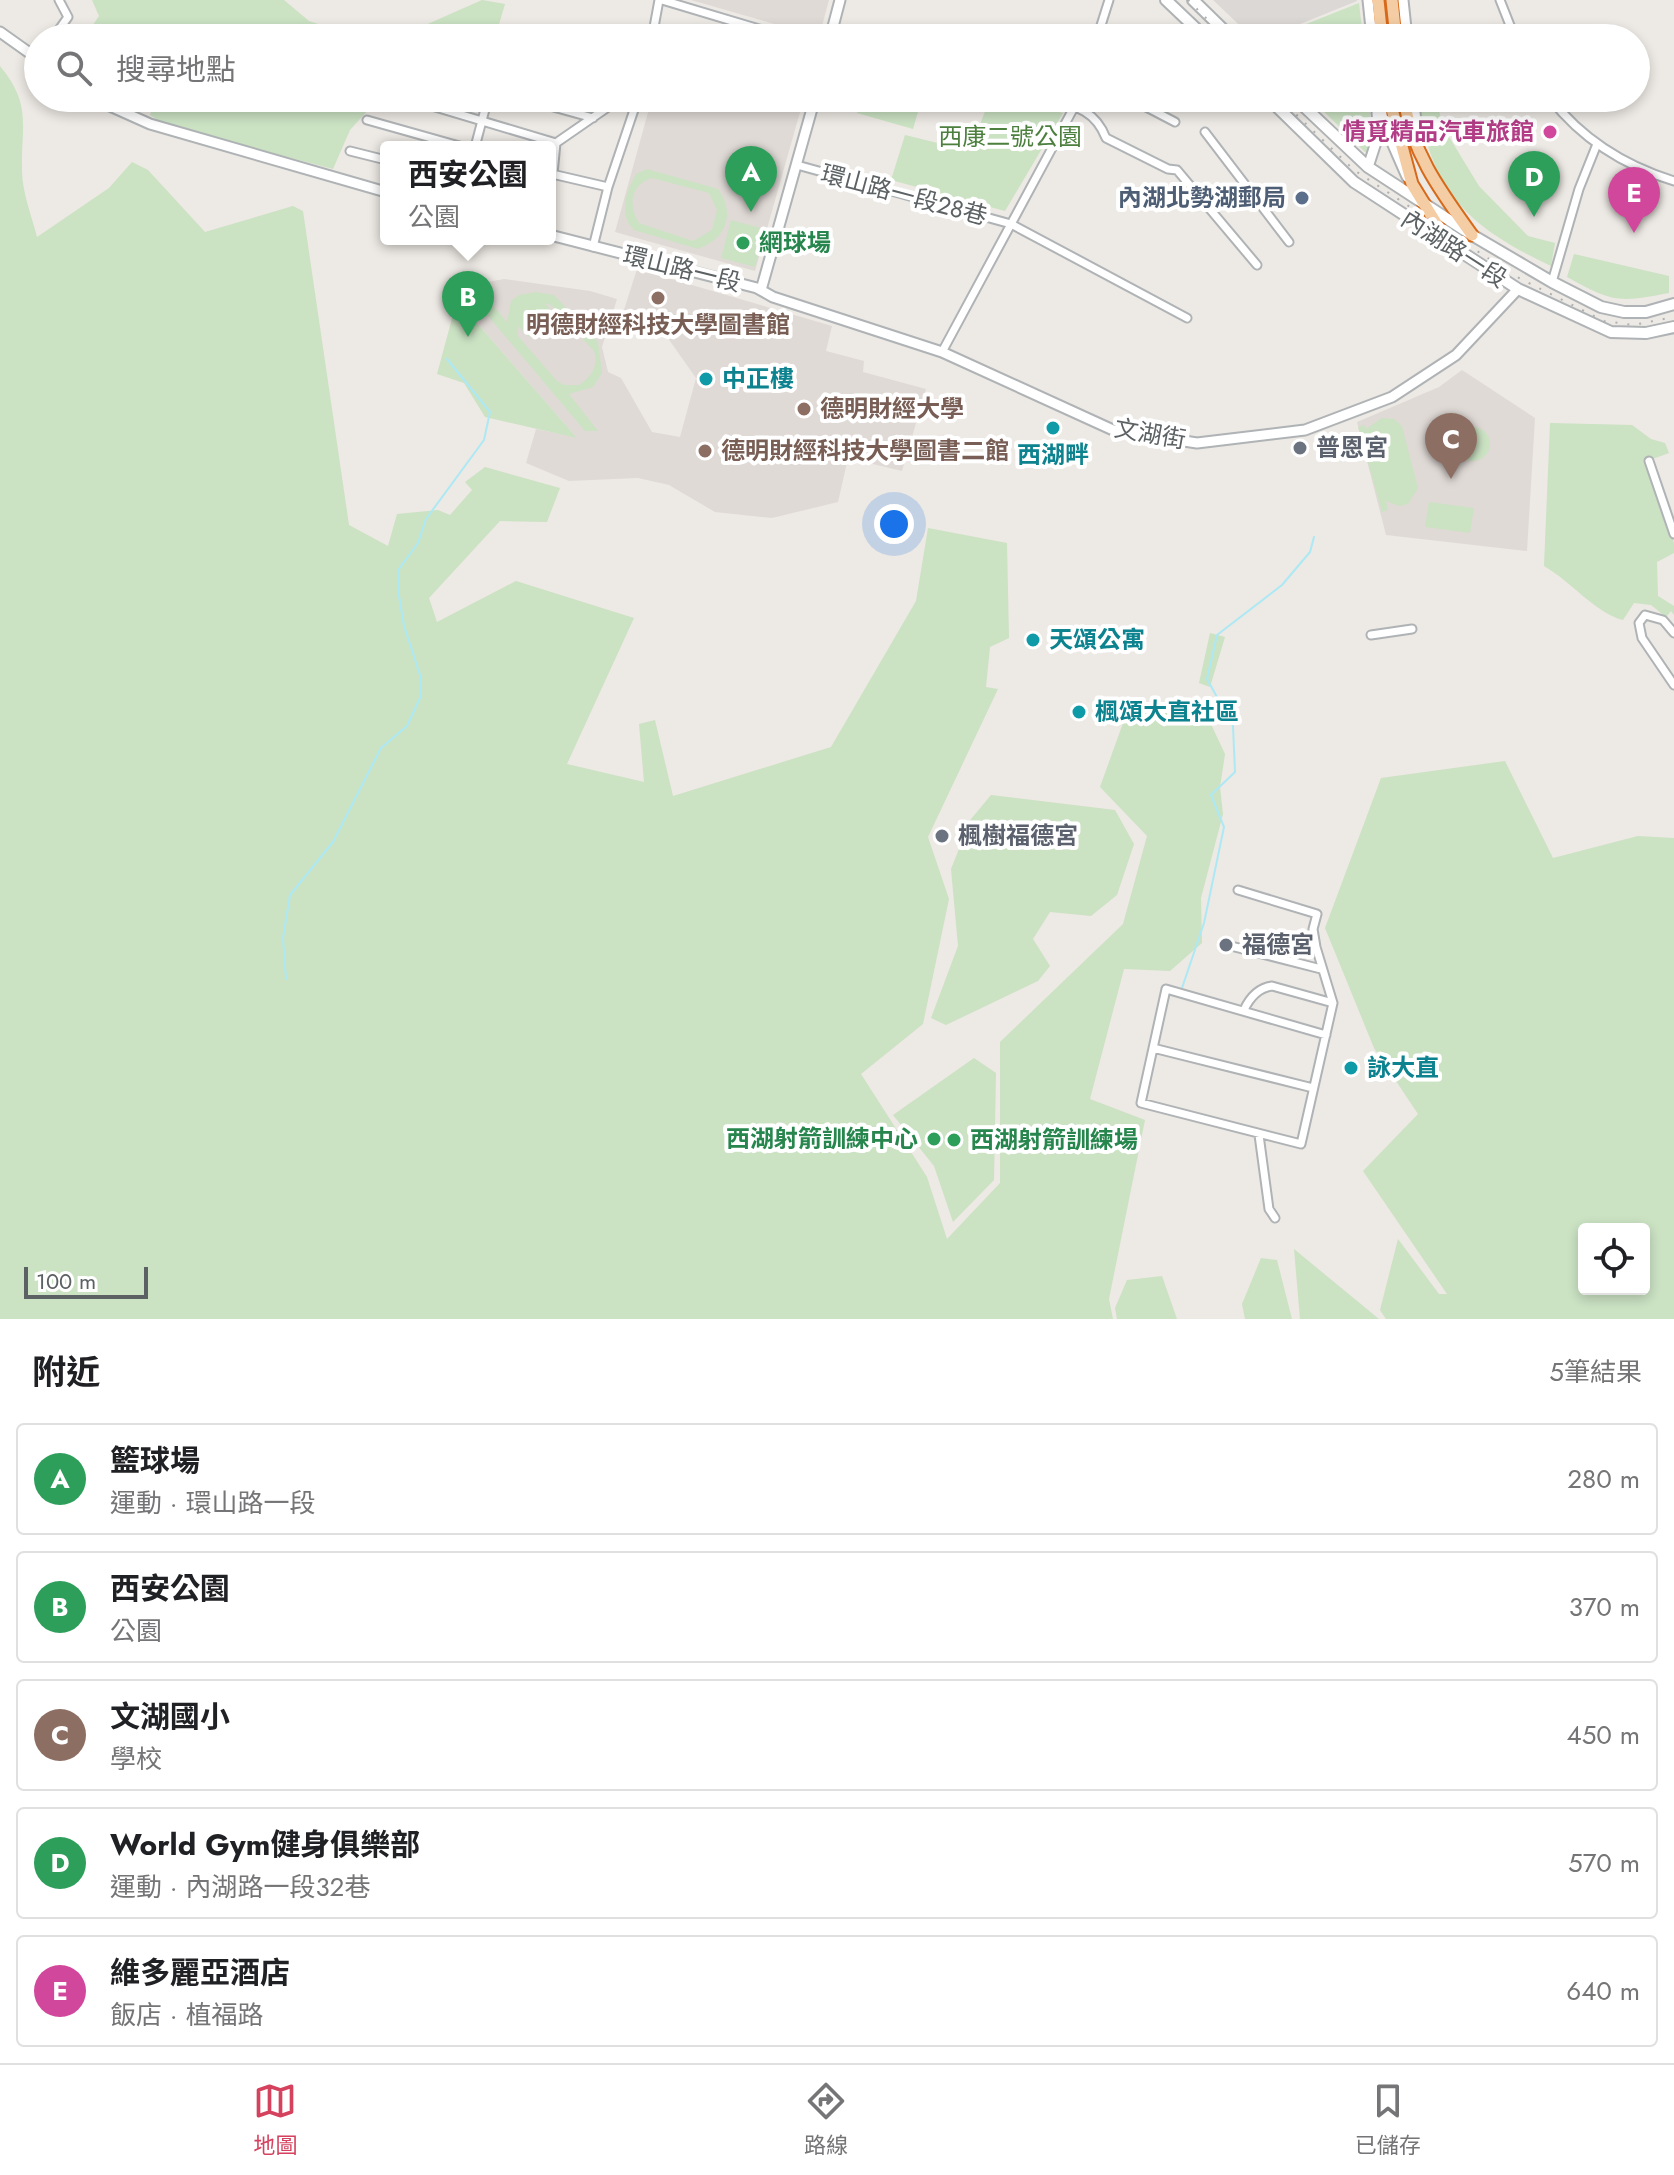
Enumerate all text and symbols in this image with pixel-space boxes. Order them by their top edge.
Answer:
search box [24,24,1650,112]
icon: search [52,46,96,90]
text: 搜尋地點 [116,48,236,91]
place label: 情覓精品汽車旅館 [1342,114,1534,149]
park label: 西康二號公園 [938,119,1082,154]
marker: 情覓精品汽車旅館 [1541,123,1559,141]
popup [380,141,556,245]
pin: A [725,146,777,212]
pin: D [1508,151,1560,217]
text: 西安公園 [408,153,528,196]
street label: 環山路一段28巷 [817,156,991,234]
pin: E [1608,167,1660,233]
place label: 內湖北勢湖郵局 [1118,180,1286,215]
marker: 內湖北勢湖郵局 [1293,189,1311,207]
text: 公園 [408,198,460,236]
street label: 內湖路一段 [1394,201,1514,296]
place label: 網球場 [759,225,831,260]
marker: 網球場 [734,234,752,252]
street label: 環山路一段 [620,237,745,300]
pin: B [442,271,494,337]
marker: 明德財經科技大學圖書館 [649,289,667,307]
place label: 明德財經科技大學圖書館 [526,307,790,342]
place label: 中正樓 [722,361,794,396]
marker: 中正樓 [697,370,715,388]
place label: 德明財經大學 [820,391,964,426]
marker: 德明財經大學 [795,400,813,418]
street label: 文湖街 [1112,410,1189,457]
pin: C [1425,413,1477,479]
marker: 西湖畔 [1044,419,1062,437]
place label: 普恩宮 [1316,430,1388,465]
place label: 德明財經科技大學圖書二館 [721,433,1009,468]
place label: 西湖畔 [1017,437,1089,472]
marker: 普恩宮 [1291,439,1309,457]
marker: 德明財經科技大學圖書二館 [696,442,714,460]
your location [874,504,914,544]
place label: 天頌公寓 [1049,622,1145,657]
marker: 天頌公寓 [1024,631,1042,649]
place label: 楓頌大直社區 [1095,694,1239,729]
marker: 楓頌大直社區 [1070,703,1088,721]
place label: 楓樹福德宮 [958,818,1078,853]
marker: 楓樹福德宮 [933,827,951,845]
place label: 福德宮 [1242,927,1314,962]
marker: 福德宮 [1217,936,1235,954]
place label: 詠大直 [1367,1050,1439,1085]
marker: 詠大直 [1342,1059,1360,1077]
place label: 西湖射箭訓練中心 [726,1121,918,1156]
place label: 西湖射箭訓練場 [970,1122,1138,1157]
marker: 西湖射箭訓練中心 [925,1130,943,1148]
marker: 西湖射箭訓練場 [945,1131,963,1149]
map controls [1578,1223,1650,1295]
button: locate [1578,1223,1650,1295]
scale bar [24,1263,148,1299]
text: 100 m [36,1265,96,1297]
text: 附近 [32,1348,100,1397]
text: 5筆結果 [1549,1353,1642,1391]
text: 籃球場 [110,1439,200,1482]
text: A [50,1460,70,1498]
text: 280 m [1567,1460,1640,1498]
text: 運動 · 環山路一段 [110,1484,315,1522]
text: 西安公園 [110,1567,230,1610]
text: B [51,1588,69,1626]
text: 370 m [1569,1588,1640,1626]
text: 公園 [110,1612,162,1650]
text: 文湖國小 [110,1695,230,1738]
text: C [51,1716,69,1754]
text: 450 m [1566,1716,1640,1754]
text: 學校 [110,1740,162,1778]
text: World Gym健身俱樂部 [110,1823,420,1866]
text: D [50,1844,70,1882]
text: 570 m [1568,1844,1640,1882]
text: 運動 · 內湖路一段32巷 [110,1868,370,1906]
text: 維多麗亞酒店 [110,1951,290,1994]
text: E [52,1972,68,2010]
text: 640 m [1566,1972,1640,2010]
text: 飯店 · 植福路 [110,1996,263,2034]
tab: 地圖 [253,2079,297,2161]
tab: 路線 [804,2079,848,2161]
tab: 已儲存 [1355,2079,1421,2161]

